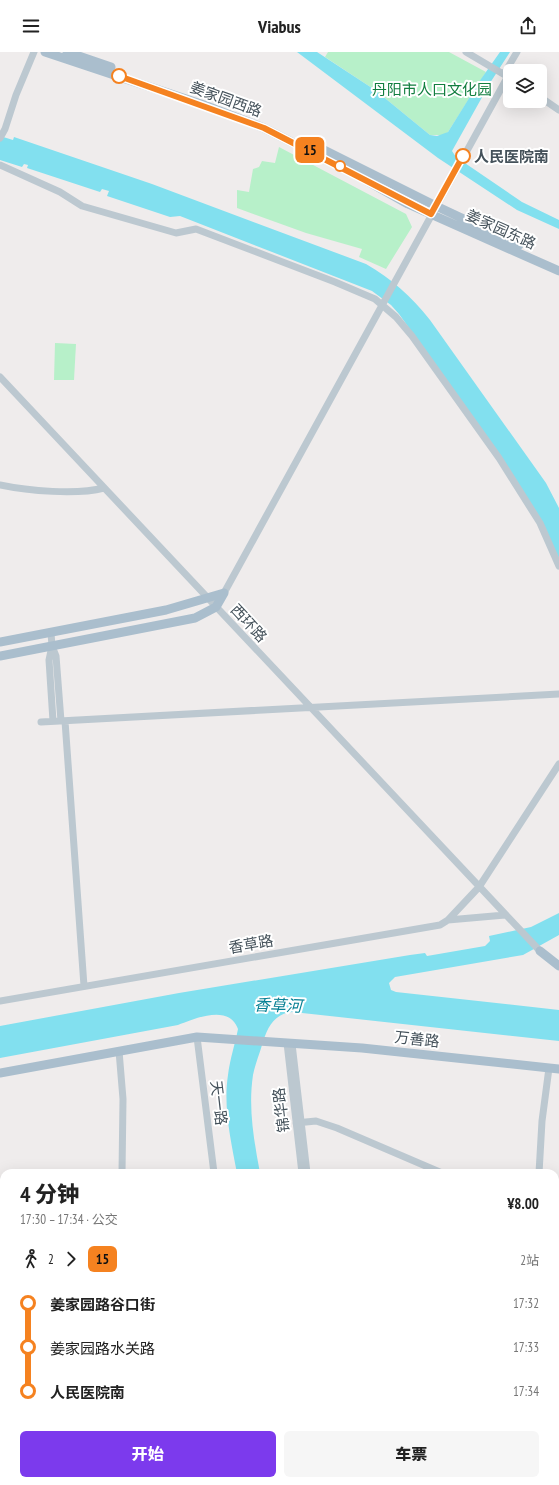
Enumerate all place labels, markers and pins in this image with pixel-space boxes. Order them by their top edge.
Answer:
unlabelled marker [111,68,127,84]
place label: 人民医院南 [474,147,549,166]
marker: 人民医院南 [455,148,471,164]
unlabelled marker [334,160,346,172]

